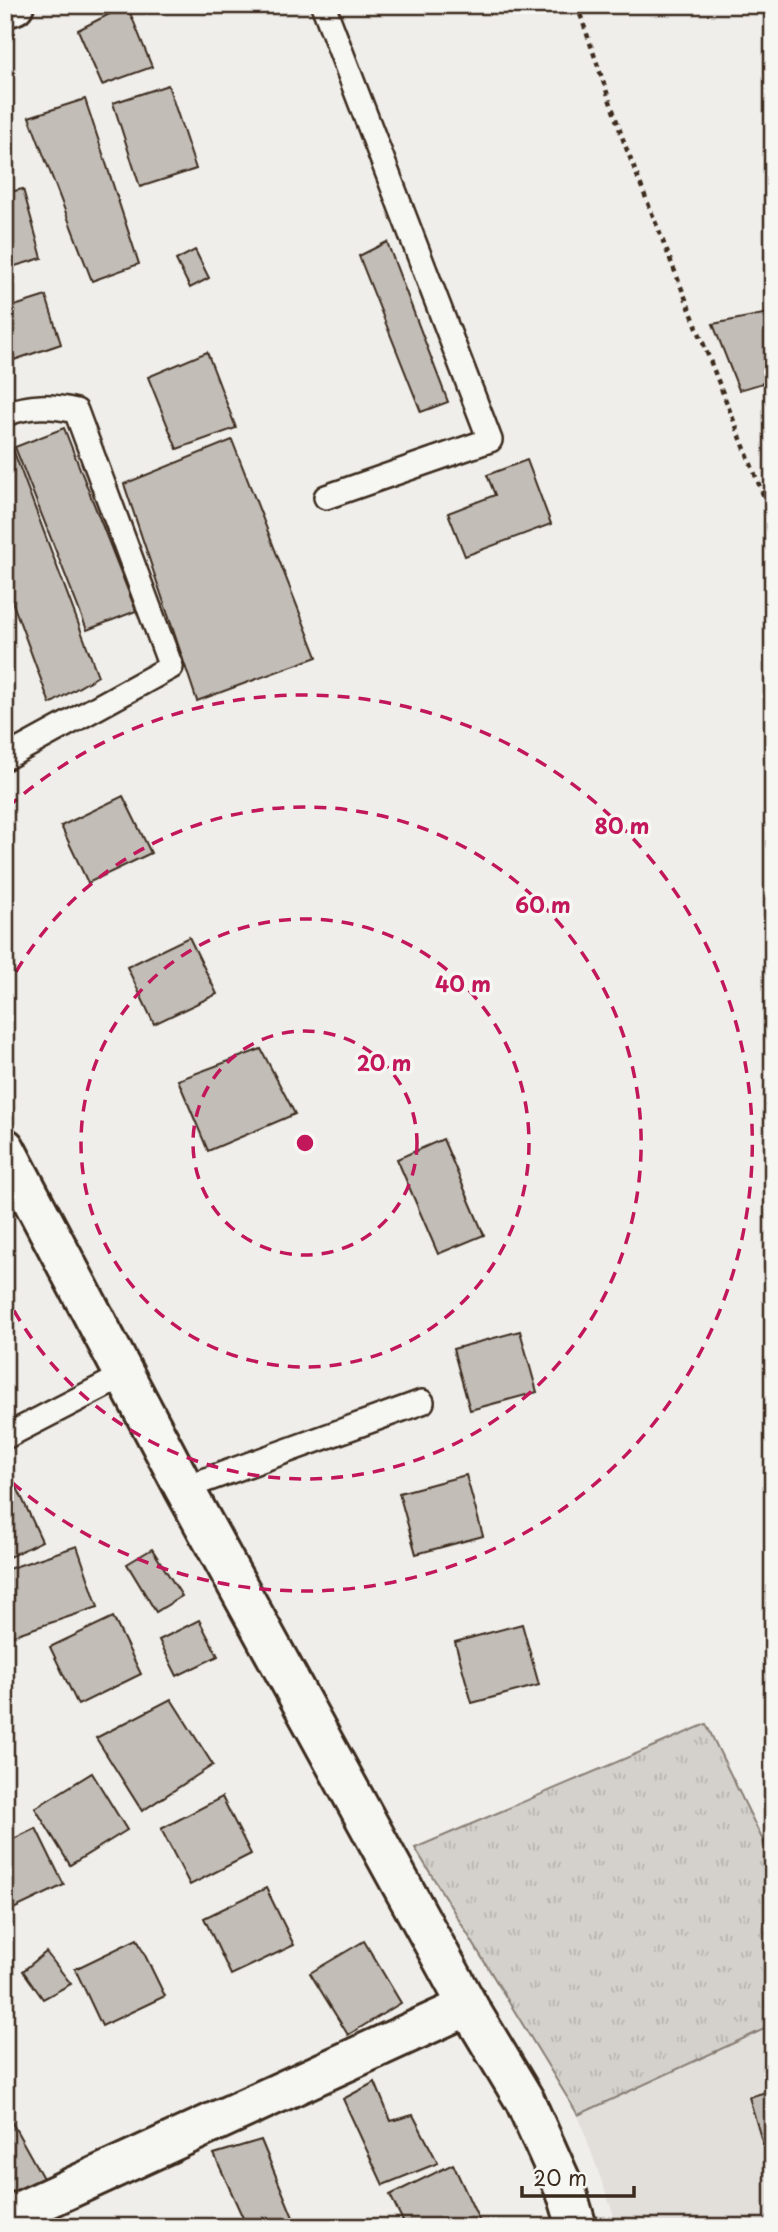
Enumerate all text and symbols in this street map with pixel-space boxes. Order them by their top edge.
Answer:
text: 80 m [595,809,649,841]
text: 60 m [515,888,571,920]
text: 40 m [435,967,491,999]
text: 20 m [357,1046,411,1078]
centre of rings [293,1131,317,1155]
scale bar [522,2155,634,2199]
text: 20 m [533,2161,587,2193]

